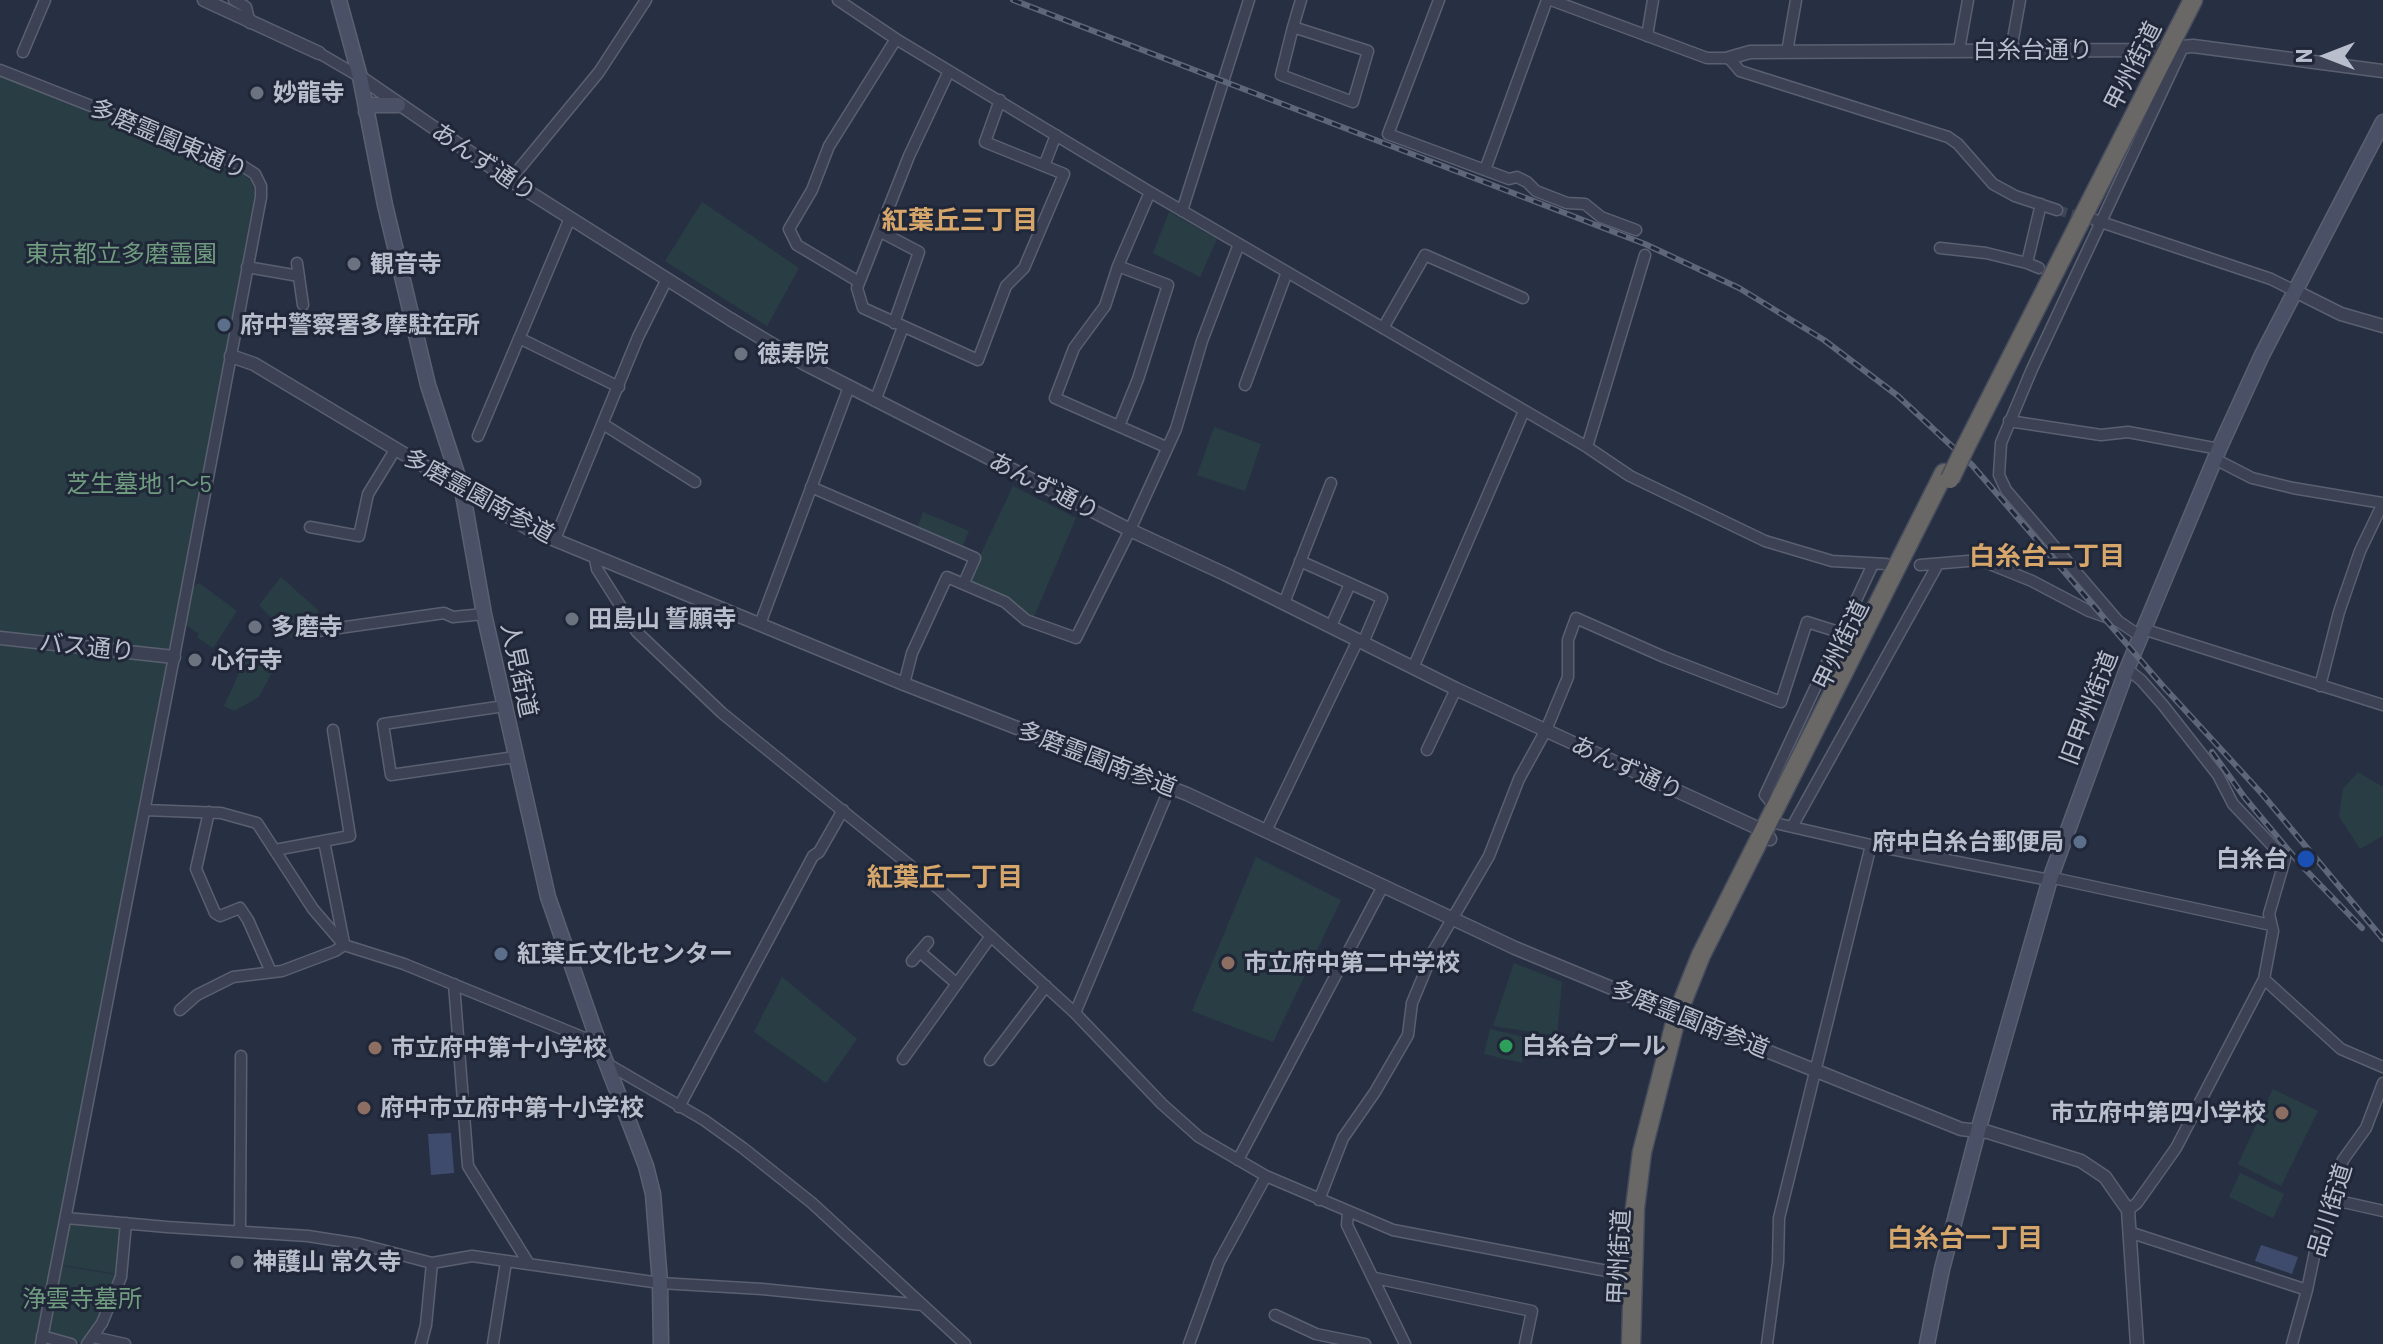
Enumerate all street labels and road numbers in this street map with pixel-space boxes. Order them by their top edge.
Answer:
street label: 甲州街道 [2098,17,2168,115]
street label: 白糸台通り [1973,36,2093,64]
street label: 多磨霊園東通り [86,93,252,185]
street label: あんず通り [426,117,542,207]
street label: 多磨霊園南参道 [399,443,559,549]
street label: あんず通り [984,446,1104,526]
street label: 甲州街道 [1807,596,1875,694]
street label: 人見街道 [495,620,543,720]
street label: バス通り [38,628,136,666]
street label: 旧甲州街道 [2054,647,2124,769]
street label: 多磨霊園南参道 [1013,715,1181,803]
street label: あんず通り [1567,730,1687,806]
street label: 多磨霊園南参道 [1607,974,1773,1064]
street label: 品川街道 [2302,1160,2358,1260]
street label: 甲州街道 [1602,1208,1636,1306]

